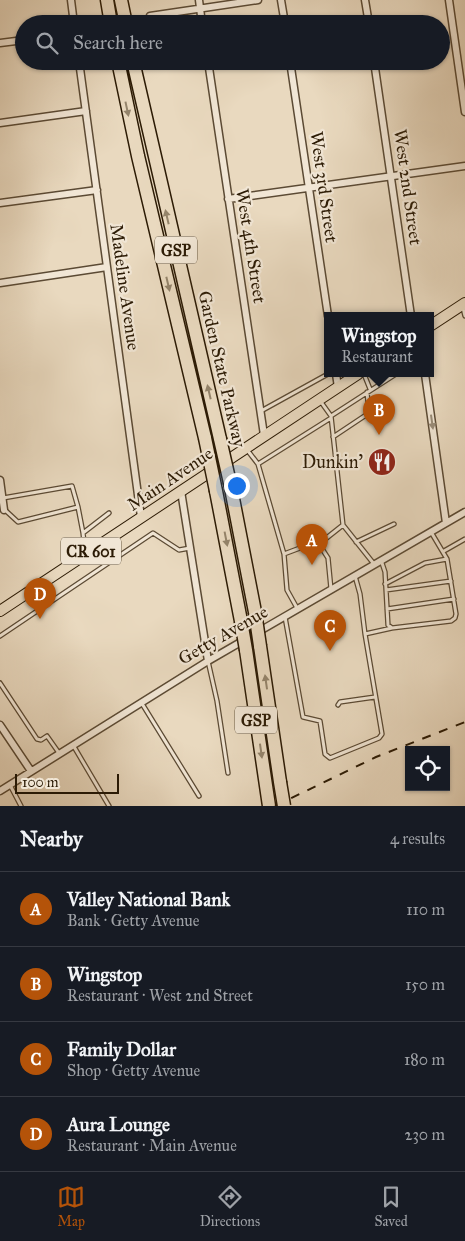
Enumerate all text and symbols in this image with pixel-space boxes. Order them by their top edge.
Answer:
search box [15,15,450,70]
icon: search [33,29,61,57]
text: Search here [73,31,163,54]
one-way arrow [123,101,131,117]
street label: West 2nd Street [389,128,427,247]
street label: West 3rd Street [305,130,343,245]
street label: West 4th Street [231,187,271,305]
one-way arrow [163,209,171,224]
street label: Madeline Avenue [105,222,145,352]
road number: GSP [155,236,197,264]
one-way arrow [164,277,172,292]
street label: Garden State Parkway [193,289,251,450]
popup [324,312,434,377]
text: Wingstop [341,324,417,347]
text: Restaurant [341,347,413,366]
one-way arrow [205,384,213,399]
pin: B [363,394,395,435]
one-way arrow [428,414,436,430]
street label: Main Avenue [123,442,217,516]
restaurant icon: Dunkin' [367,447,397,477]
place label: Dunkin' [302,451,363,473]
your location [224,473,250,499]
pin: A [296,524,328,565]
one-way arrow [222,532,230,547]
road number: CR 601 [61,538,121,564]
pin: D [24,578,56,619]
street label: Getty Avenue [174,601,272,669]
pin: C [314,610,346,651]
one-way arrow [261,674,269,690]
road number: GSP [235,706,277,734]
one-way arrow [257,743,265,759]
map controls [405,746,450,791]
button: locate [405,746,450,791]
scale bar [15,771,119,794]
text: 100 m [22,774,59,791]
text: Nearby [20,826,83,852]
text: 4 results [390,829,445,848]
text: Valley National Bank [67,888,230,911]
text: A [31,900,41,919]
text: 110 m [406,900,445,919]
text: Bank · Getty Avenue [67,911,199,930]
text: Wingstop [67,963,142,986]
text: B [31,975,41,994]
text: 150 m [405,975,445,994]
text: Restaurant · West 2nd Street [67,986,253,1005]
text: Family Dollar [67,1038,176,1061]
text: C [31,1050,41,1069]
text: 180 m [404,1050,445,1069]
text: Shop · Getty Avenue [67,1061,200,1080]
text: Aura Lounge [67,1113,170,1136]
text: D [30,1125,42,1144]
text: 230 m [405,1125,445,1144]
text: Restaurant · Main Avenue [67,1136,237,1155]
tab: Map [57,1183,85,1230]
tab: Directions [200,1183,260,1230]
tab: Saved [375,1183,408,1230]

